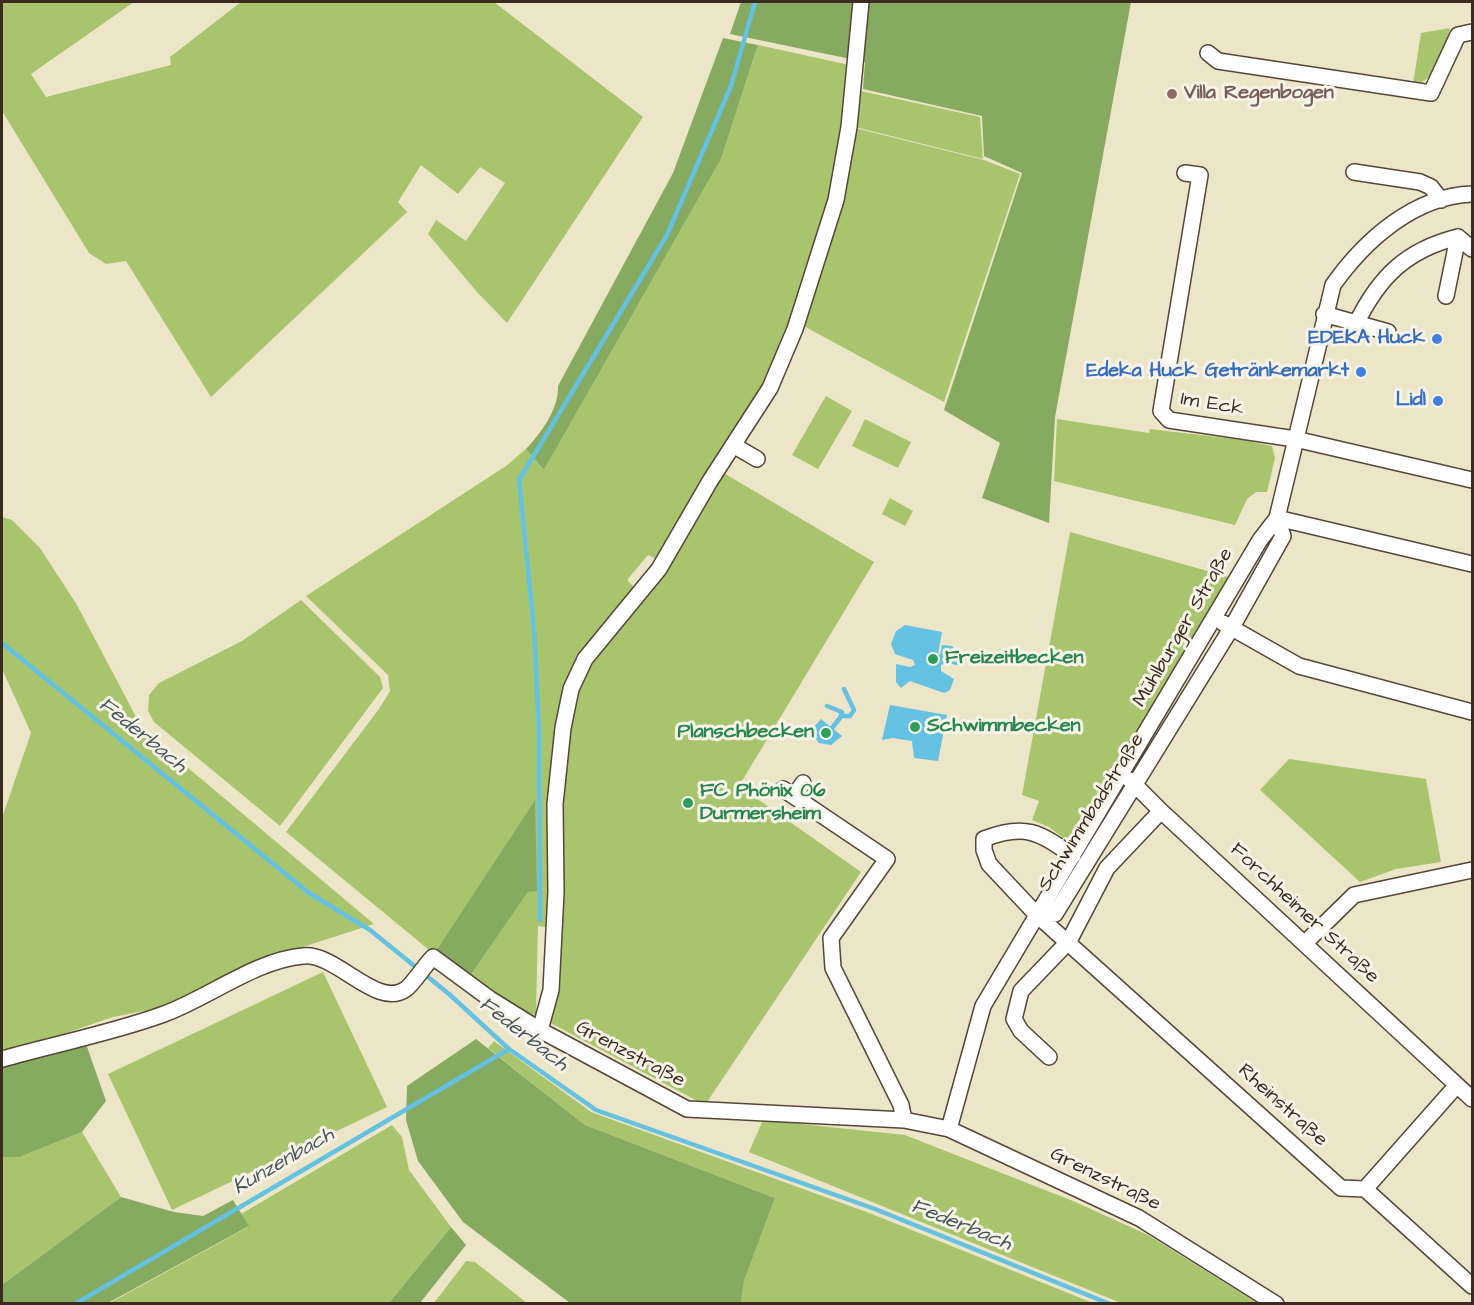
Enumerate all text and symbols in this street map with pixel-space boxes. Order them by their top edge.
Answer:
place label: Villa Regenbogen [1184,82,1334,106]
marker: Villa Regenbogen [1165,87,1179,101]
place label: EDEKA Huck [1308,327,1425,351]
marker: EDEKA Huck [1430,332,1444,346]
place label: Edeka Huck Getränkemarkt [1086,360,1349,384]
marker: Edeka Huck Getränkemarkt [1354,365,1368,379]
street label: Im Eck [1179,388,1245,422]
place label: Lidl [1396,389,1426,413]
marker: Lidl [1431,394,1445,408]
street label: Mühlburger Straße [1129,544,1239,712]
place label: Freizeitbecken [945,647,1083,671]
marker: Freizeitbecken [926,652,940,666]
water label: Federbach [93,693,191,779]
place label: Schwimmbecken [927,715,1081,739]
marker: Schwimmbecken [908,720,922,734]
place label: Planschbecken [678,721,814,745]
marker: Planschbecken [819,726,833,740]
street label: Schwimmbadstraße [1034,730,1150,896]
place label: FC Phönix 06 Durmersheim [700,780,826,827]
marker: FC Phönix 06 Durmersheim [681,796,695,810]
street label: Forchheimer Straße [1224,839,1384,989]
water label: Federbach [474,993,572,1077]
street label: Grenzstraße [571,1016,689,1094]
street label: Rheinstraße [1232,1059,1332,1153]
water label: Kunzenbach [229,1123,339,1201]
street label: Grenzstraße [1046,1143,1164,1217]
water label: Federbach [907,1195,1015,1257]

